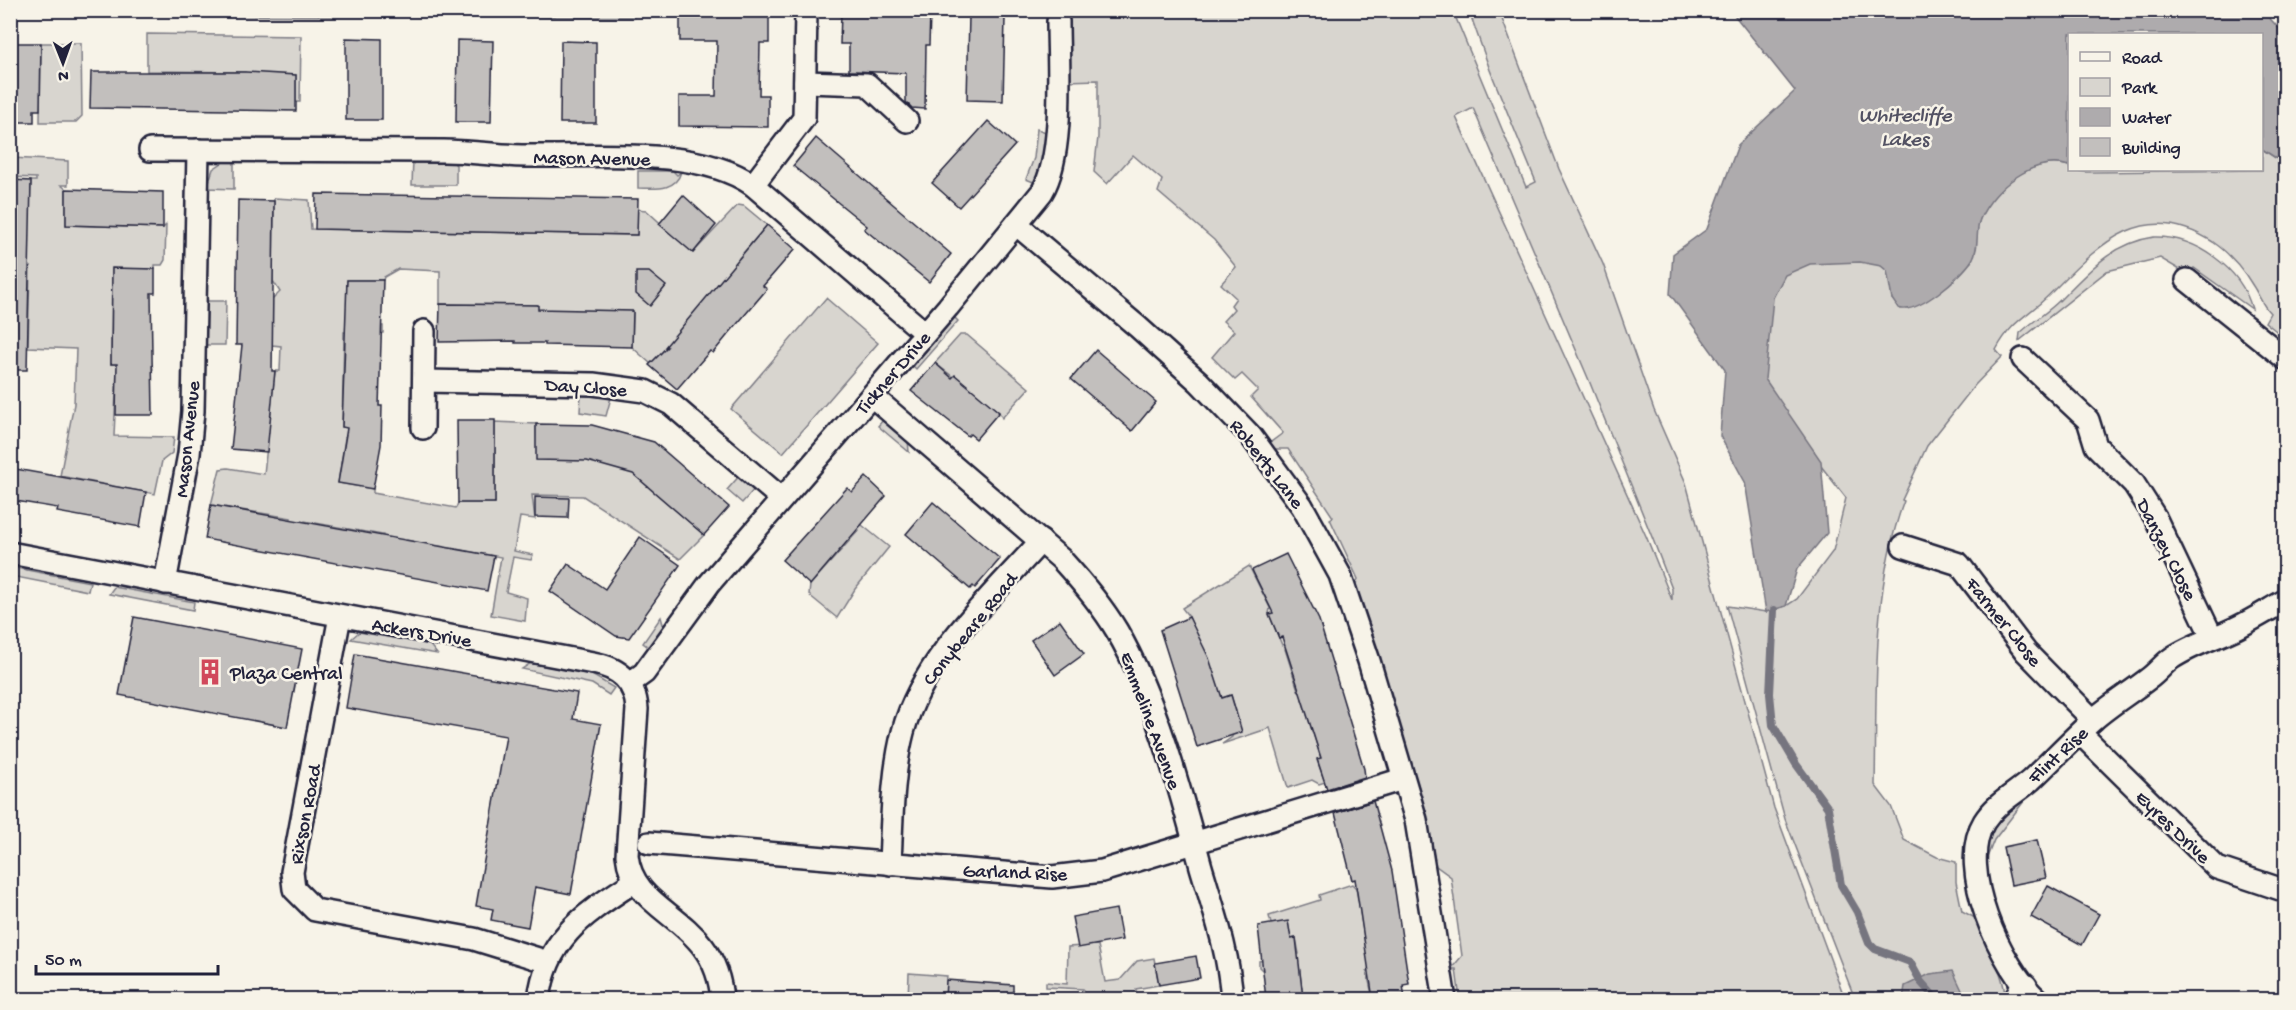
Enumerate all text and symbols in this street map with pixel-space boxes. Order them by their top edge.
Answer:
north arrow [33,33,93,93]
legend [2068,33,2263,171]
text: Road [2122,49,2163,70]
text: N [57,65,69,84]
text: Park [2121,79,2158,100]
water label: Whitecliffe Lakes [1858,105,1953,154]
text: Water [2122,109,2172,130]
text: Building [2121,139,2181,160]
street label: Mason Avenue [533,148,651,173]
street label: Tickner Drive [852,327,938,421]
street label: Day Close [542,375,628,404]
street label: Mason Avenue [172,379,207,499]
street label: Roberts Lane [1223,416,1308,515]
street label: Danzey Close [2129,494,2201,606]
street label: Conybeare Road [919,567,1026,691]
street label: Farmer Close [1959,573,2046,673]
street label: Ackers Drive [370,614,474,655]
street label: Emmeline Avenue [1113,649,1184,794]
building icon: Plaza Central [195,657,225,687]
place label: Plaza Central [229,664,343,687]
street label: Flint Rise [2024,722,2095,791]
street label: Rixson Road [287,761,329,866]
street label: Eyres Drive [2129,787,2214,870]
street label: Garland Rise [962,861,1068,888]
scale bar [36,938,218,976]
text: 50 m [45,951,82,972]

